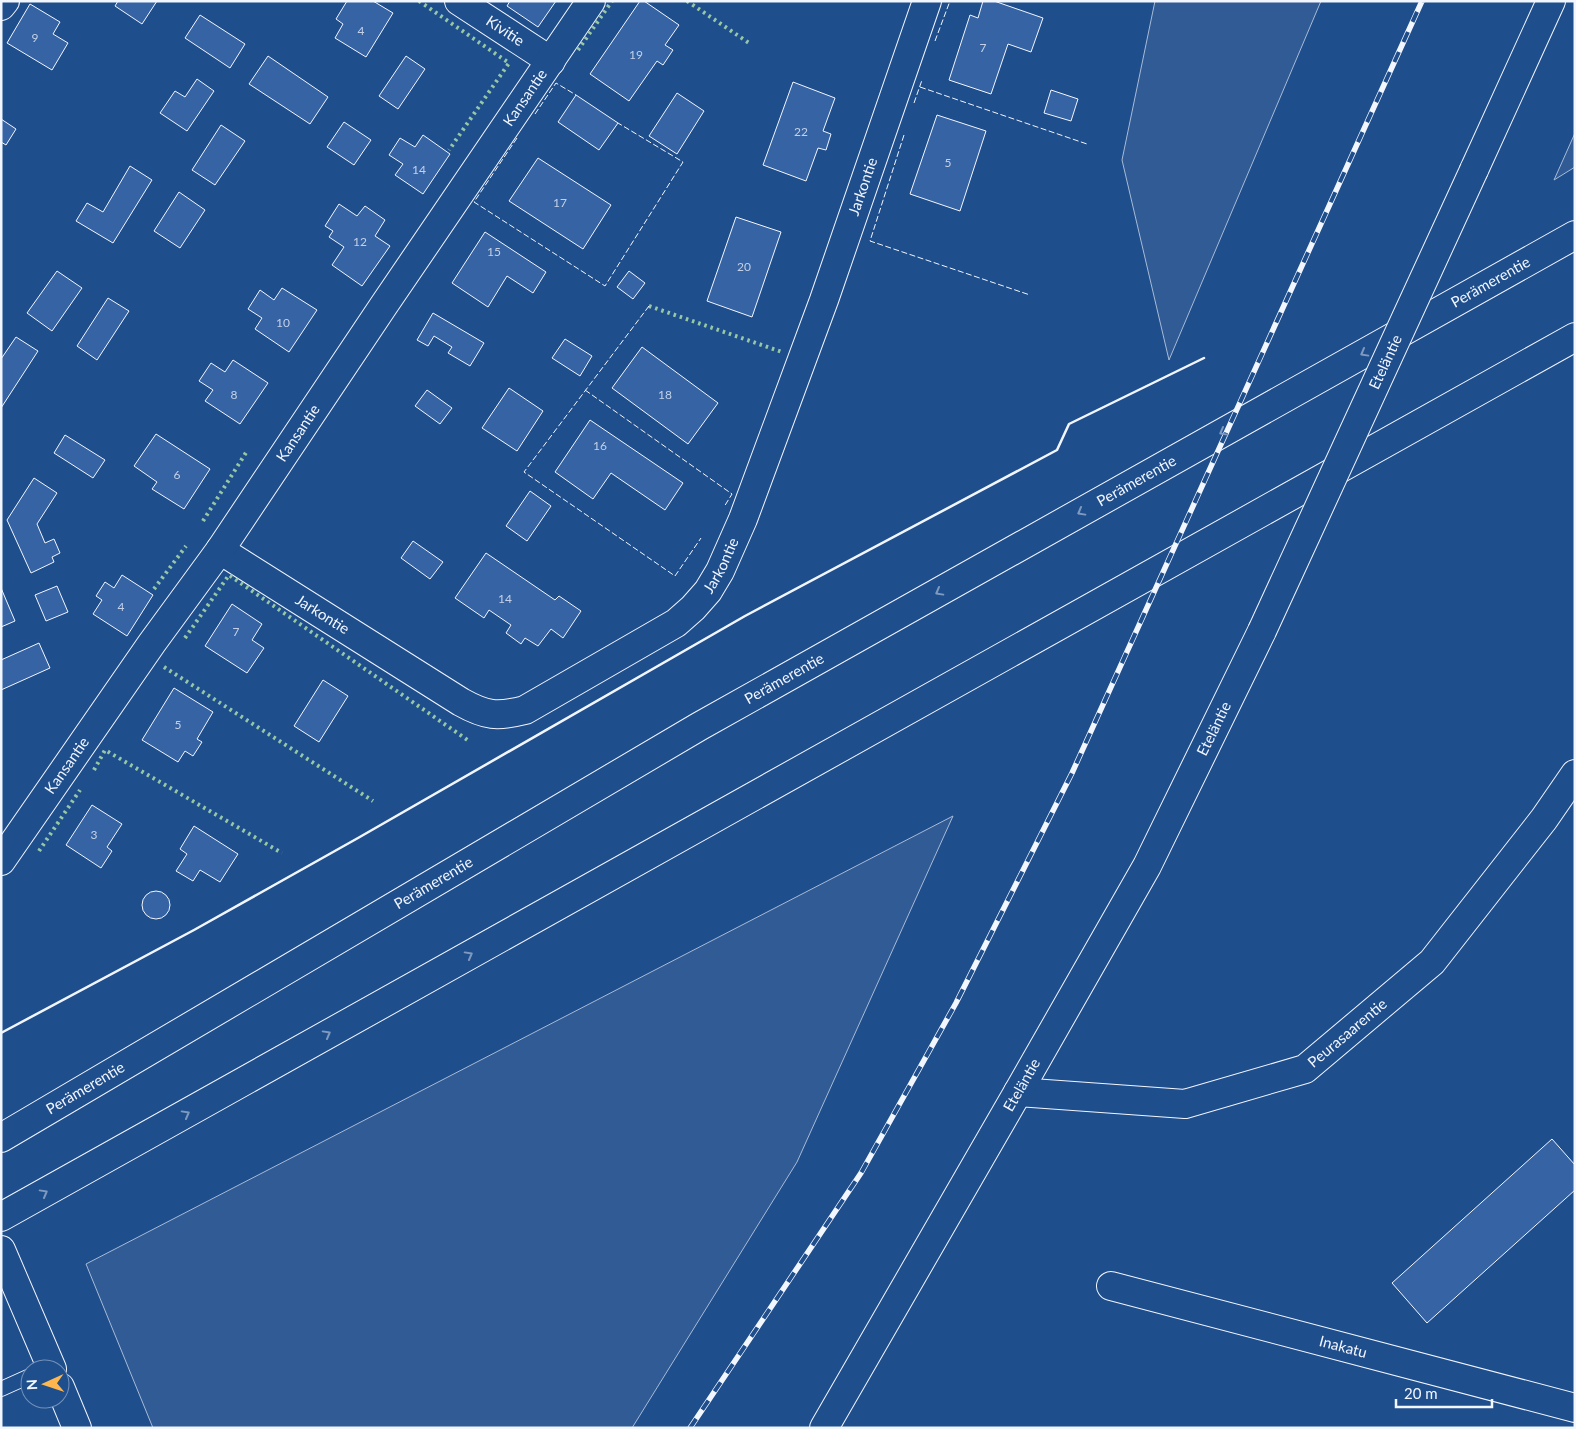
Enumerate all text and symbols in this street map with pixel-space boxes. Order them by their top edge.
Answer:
street label: Kivitie [483,11,528,49]
house number: 4 [358,23,365,38]
house number: 9 [32,30,39,45]
house number: 7 [980,40,987,55]
house number: 19 [629,47,643,62]
street label: Kansantie [499,65,550,129]
house number: 22 [794,124,808,139]
street label: Jarkontie [844,155,880,218]
house number: 5 [945,155,952,170]
house number: 14 [412,162,426,177]
house number: 17 [553,195,567,210]
house number: 12 [353,234,367,249]
house number: 15 [487,244,501,259]
street label: Perämerentie [1447,252,1533,311]
house number: 20 [737,259,751,274]
house number: 10 [276,315,290,330]
street label: Eteläntie [1364,331,1405,392]
one-way arrow [1361,347,1370,357]
house number: 8 [231,387,238,402]
house number: 18 [658,387,672,402]
street label: Kansantie [272,400,323,465]
one-way arrow [1219,426,1228,436]
house number: 16 [593,438,607,453]
street label: Perämerentie [1093,451,1179,510]
house number: 6 [174,467,181,482]
one-way arrow [1077,506,1086,516]
street label: Jarkontie [699,535,742,596]
one-way arrow [936,585,945,595]
street label: Jarkontie [293,590,353,637]
house number: 14 [498,591,512,606]
house number: 4 [118,599,125,614]
house number: 7 [233,624,240,639]
street label: Perämerentie [741,648,827,707]
street label: Eteläntie [1192,698,1234,758]
house number: 5 [175,717,182,732]
street label: Kansantie [40,733,92,797]
house number: 3 [91,827,98,842]
street label: Perämerentie [390,852,476,912]
one-way arrow [464,951,473,961]
street label: Peurasaarentie [1304,994,1390,1071]
one-way arrow [322,1031,331,1041]
street label: Eteläntie [999,1055,1043,1114]
street label: Perämerentie [42,1057,128,1118]
one-way arrow [180,1110,189,1120]
one-way arrow [38,1189,47,1199]
street label: Inakatu [1318,1331,1369,1361]
north arrow [20,1359,70,1409]
scale bar [1396,1376,1492,1408]
text: N [23,1379,40,1391]
text: 20 m [1404,1384,1438,1402]

